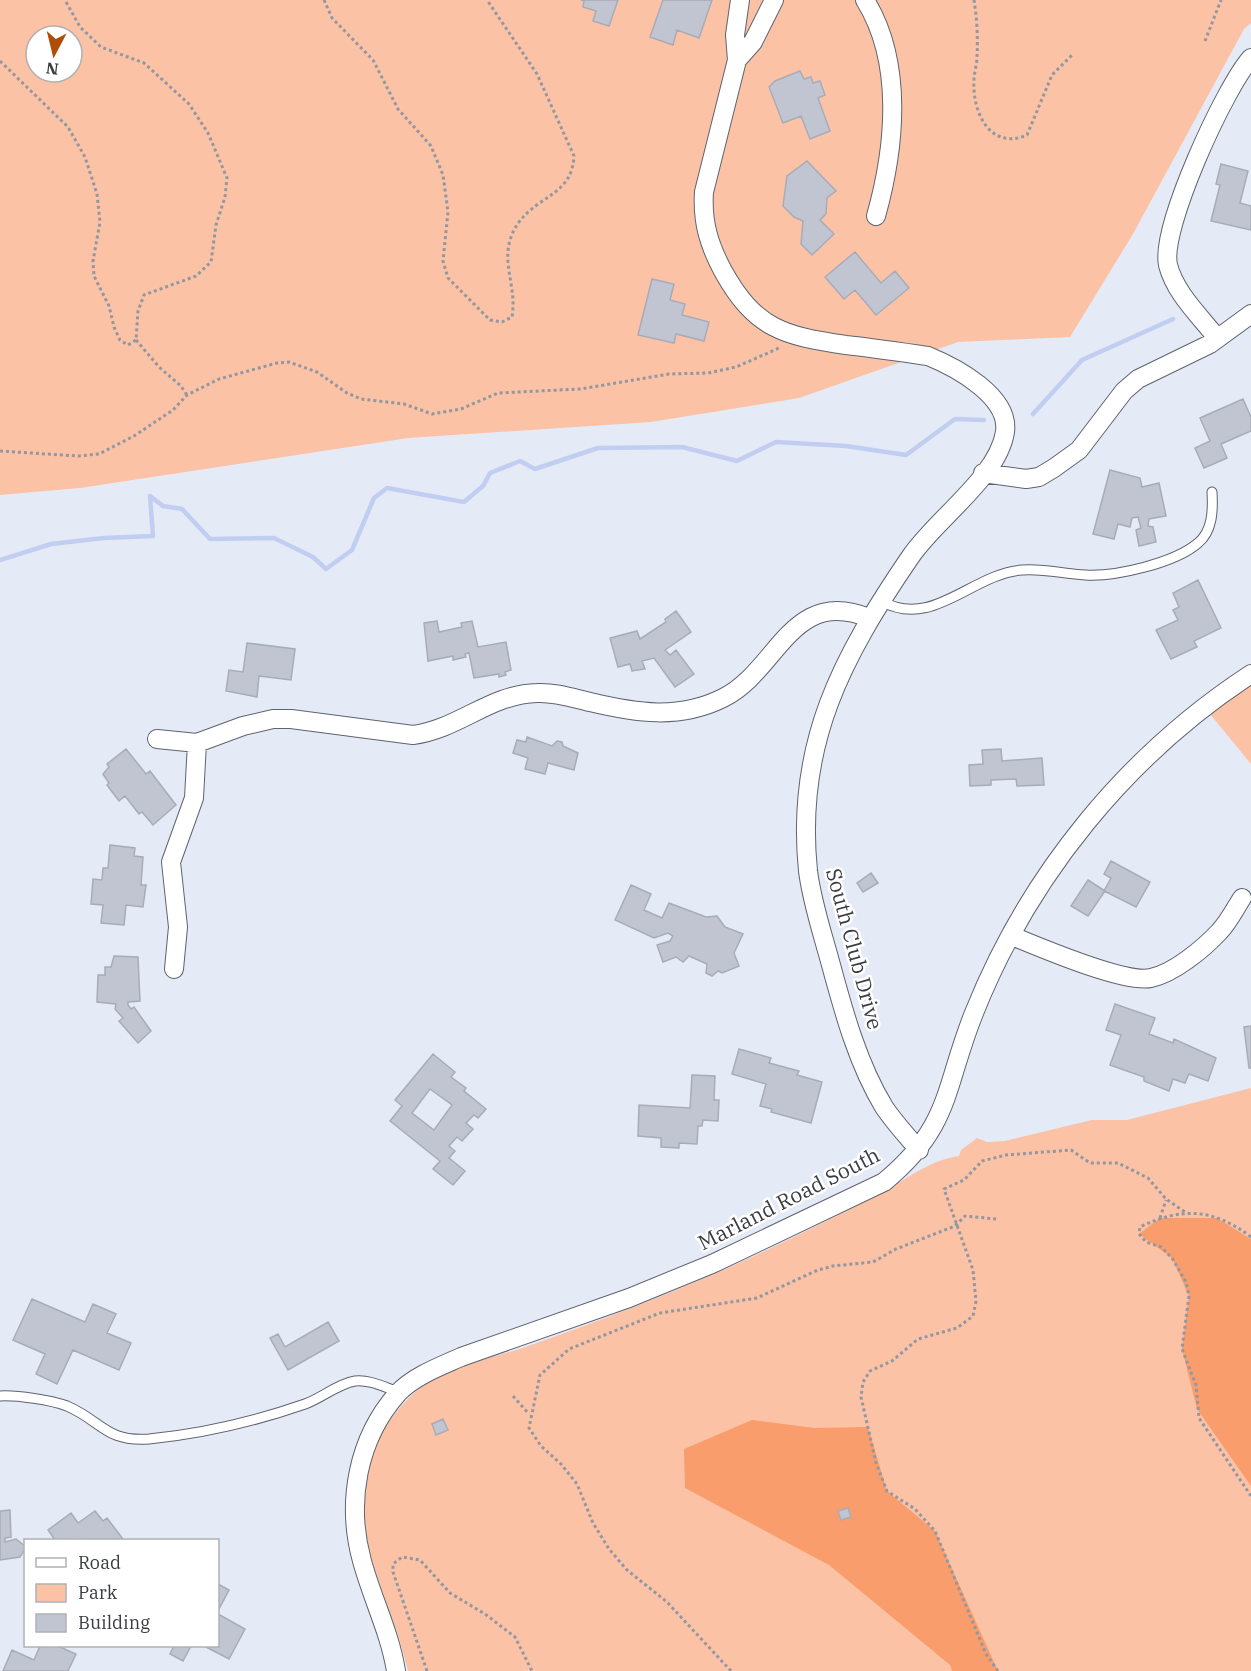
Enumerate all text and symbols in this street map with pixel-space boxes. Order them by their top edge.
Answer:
north arrow [24,24,84,84]
text: N [45,58,60,80]
street label: South Club Drive [820,865,890,1033]
street label: Marland Road South [693,1140,884,1256]
legend [24,1539,219,1647]
text: Road [78,1551,121,1574]
text: Park [78,1581,118,1604]
text: Building [78,1611,150,1634]

